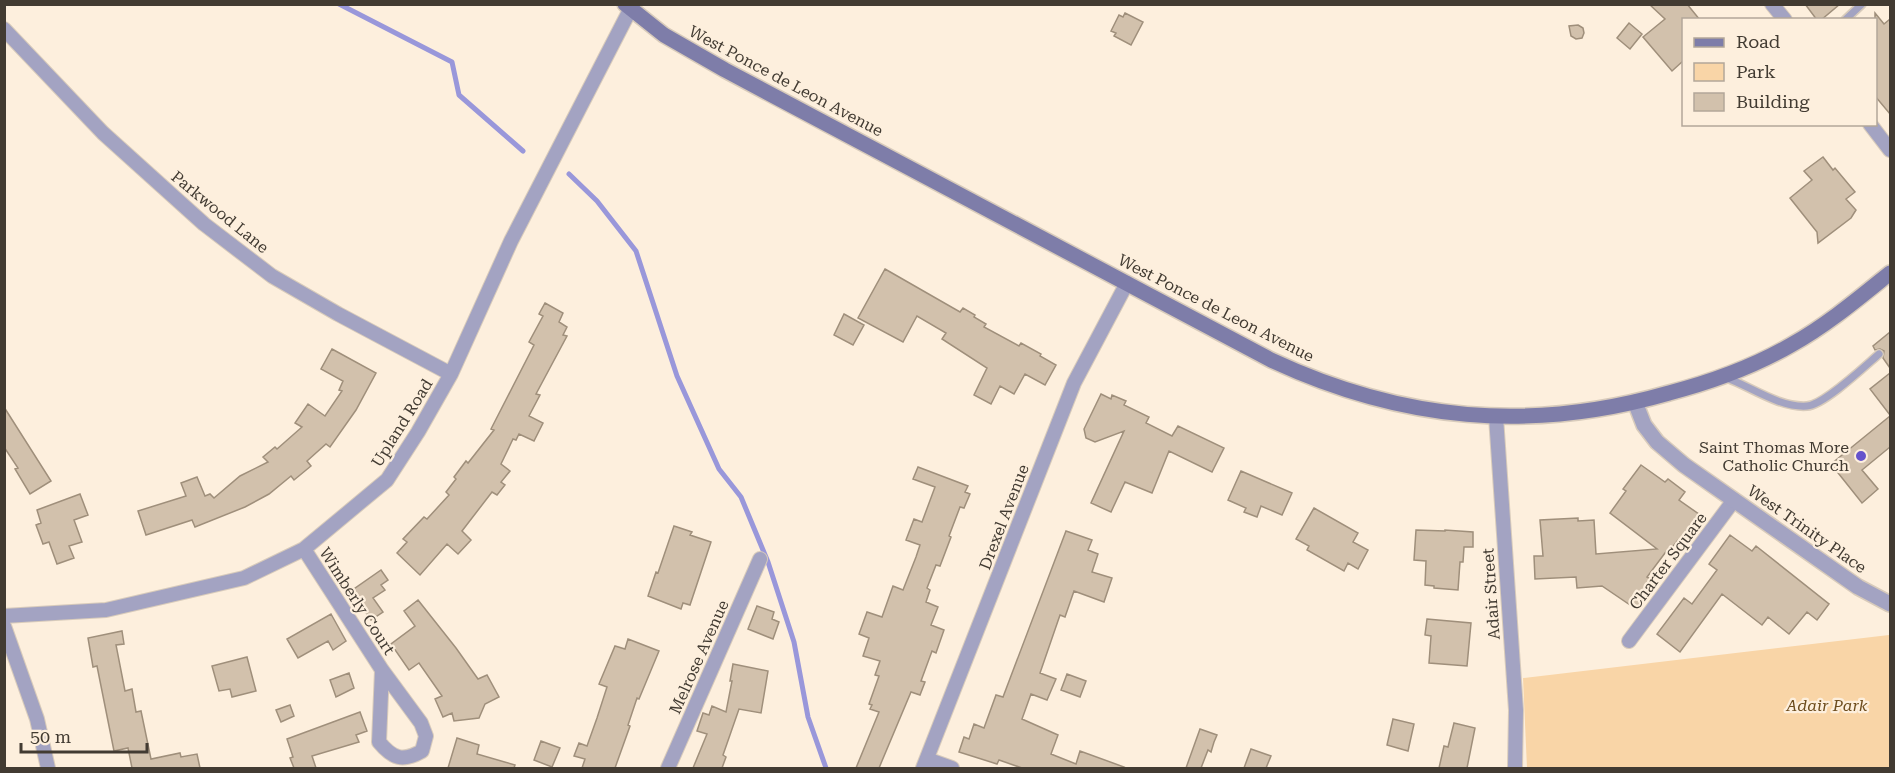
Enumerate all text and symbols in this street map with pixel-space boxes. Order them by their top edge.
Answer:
legend [1682,18,1877,126]
street label: West Ponce de Leon Avenue [686,22,887,141]
text: Road [1736,31,1781,52]
text: Park [1736,61,1776,82]
text: Building [1736,91,1810,112]
street label: Parkwood Lane [167,167,273,257]
street label: West Ponce de Leon Avenue [1115,250,1317,366]
street label: Upland Road [367,375,437,471]
place label: Saint Thomas More Catholic Church [1699,438,1849,475]
marker: Saint Thomas More Catholic Church [1854,449,1868,463]
street label: Drexel Avenue [975,461,1033,572]
street label: West Trinity Place [1744,481,1870,577]
street label: Charter Square [1625,508,1711,613]
street label: Wimberly Court [315,544,399,658]
street label: Adair Street [1478,548,1504,640]
street label: Melrose Avenue [665,597,733,717]
park label: Adair Park [1786,696,1868,715]
scale bar [21,716,147,754]
text: 50 m [30,726,71,747]

